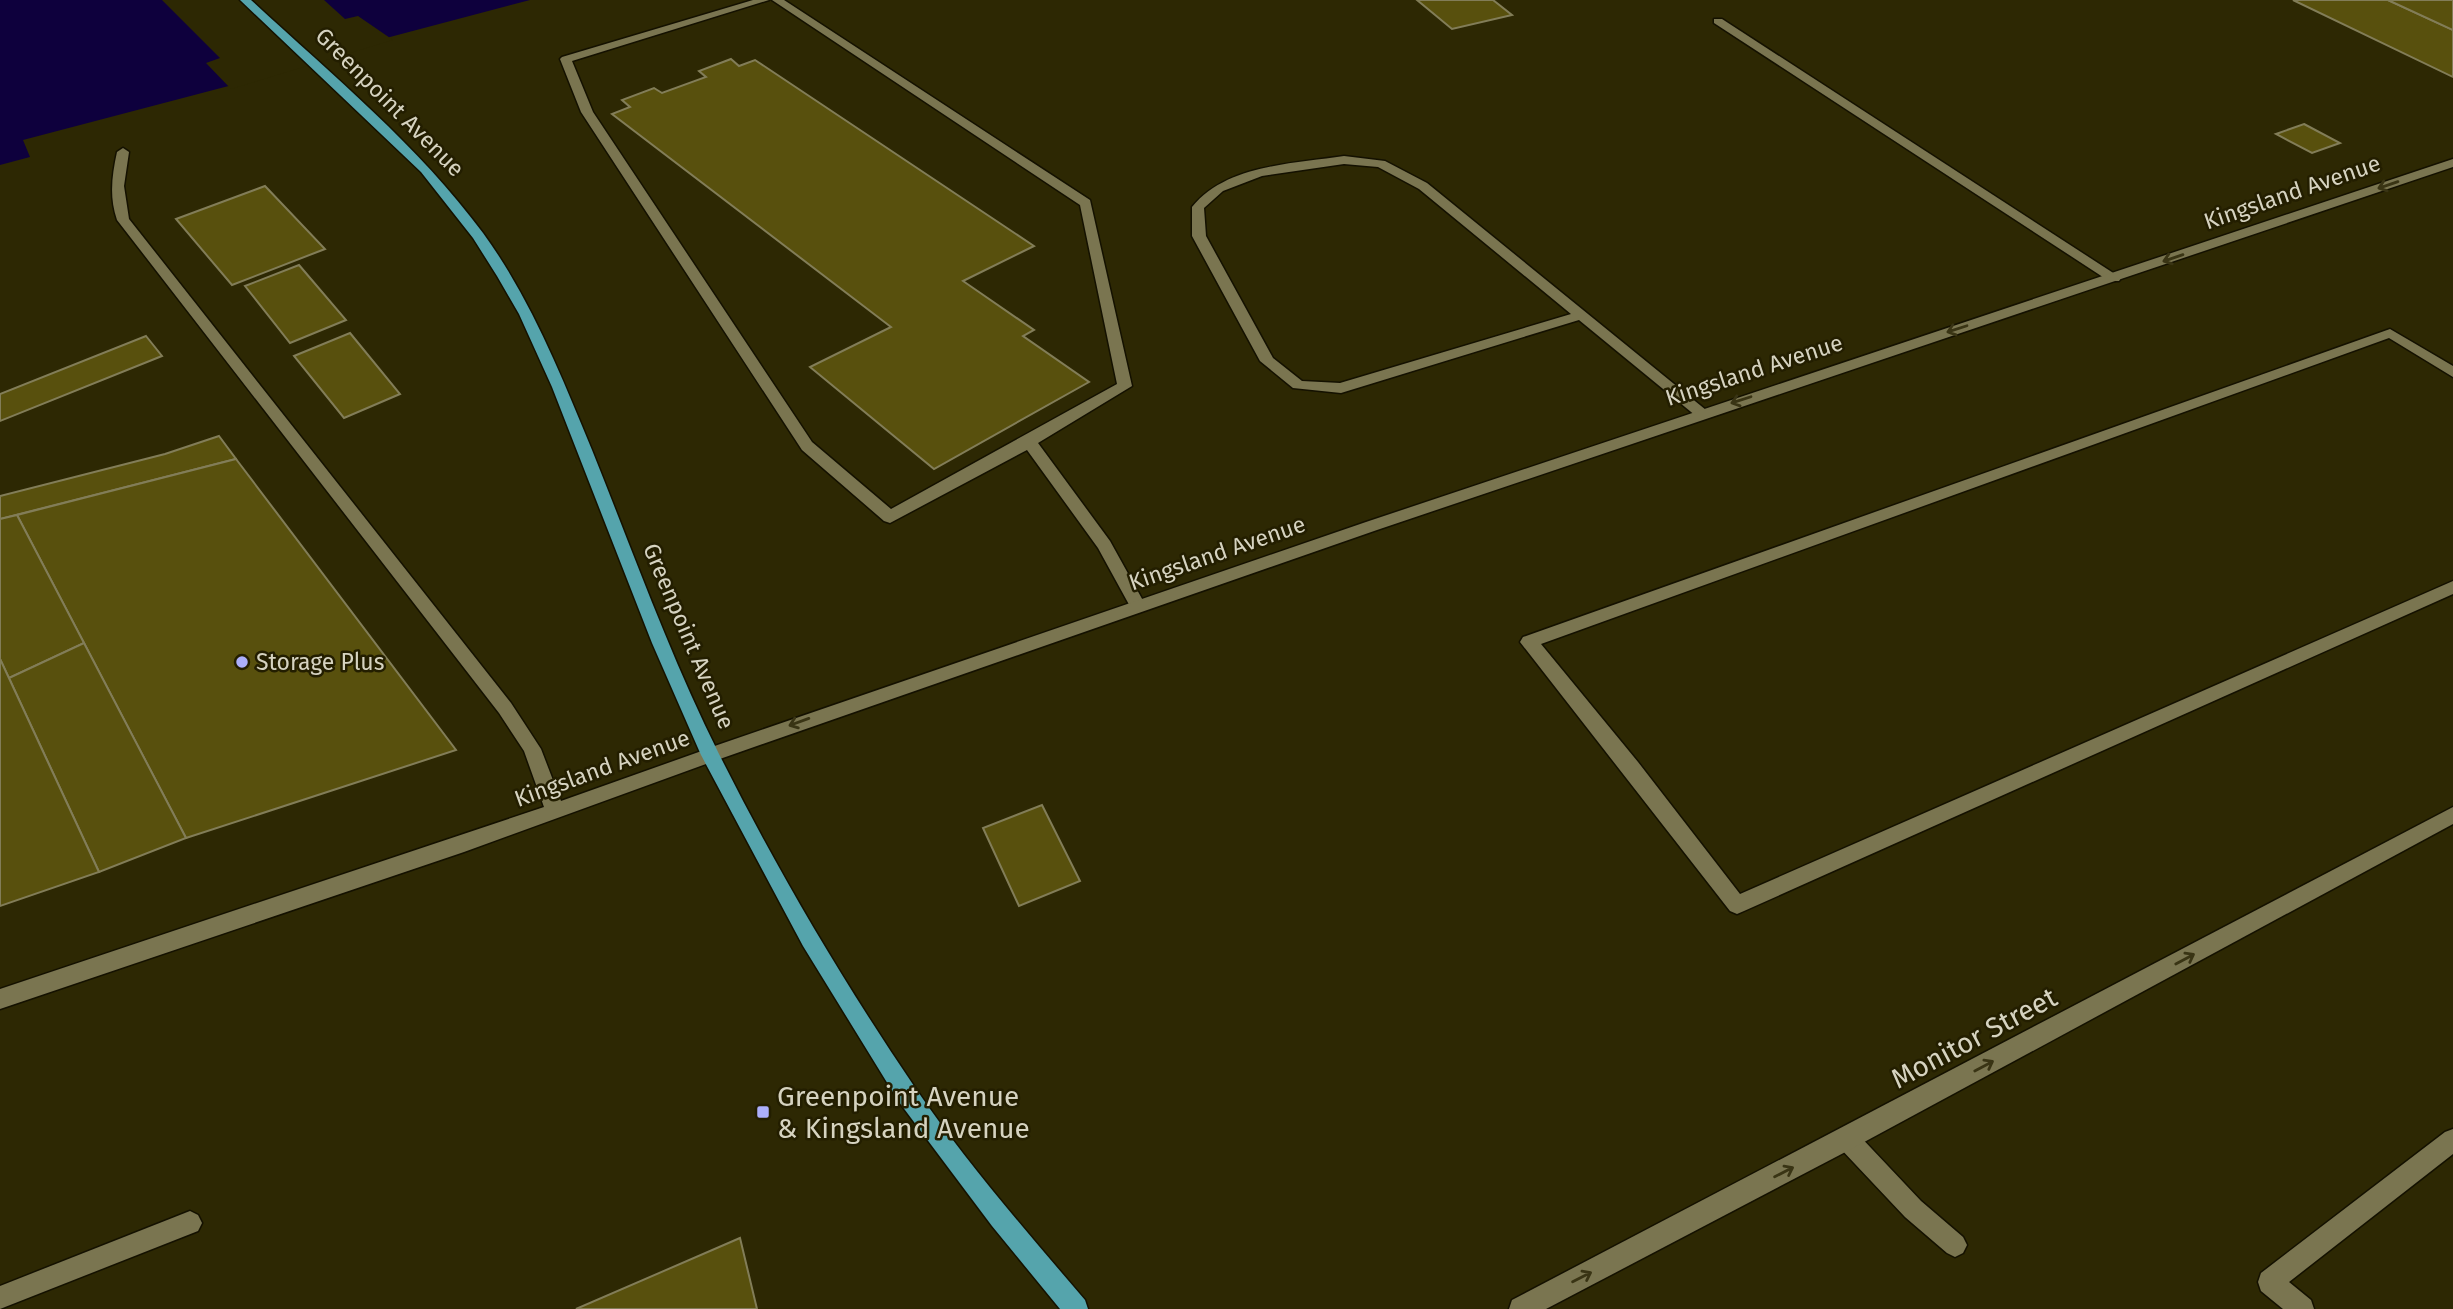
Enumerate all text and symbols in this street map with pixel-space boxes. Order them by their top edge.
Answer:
street label: Greenpoint Avenue [310,22,470,182]
street label: Kingsland Avenue [2200,149,2384,235]
one-way arrow [2378,180,2400,192]
one-way arrow [2162,252,2184,265]
one-way arrow [1946,324,1968,337]
street label: Kingsland Avenue [1662,328,1846,412]
one-way arrow [1730,395,1752,407]
street label: Kingsland Avenue [1125,510,1309,596]
street label: Greenpoint Avenue [637,539,741,733]
place label: Storage Plus [256,648,385,676]
marker: Storage Plus [234,654,250,670]
one-way arrow [788,717,810,730]
street label: Kingsland Avenue [510,723,694,813]
one-way arrow [2174,951,2195,965]
street label: Monitor Street [1886,980,2063,1095]
one-way arrow [1974,1059,1994,1073]
place label: Greenpoint Avenue & Kingsland Avenue [777,1080,1030,1145]
marker: Greenpoint Avenue & Kingsland Avenue [755,1104,771,1120]
one-way arrow [1773,1165,1793,1179]
one-way arrow [1571,1270,1592,1284]

